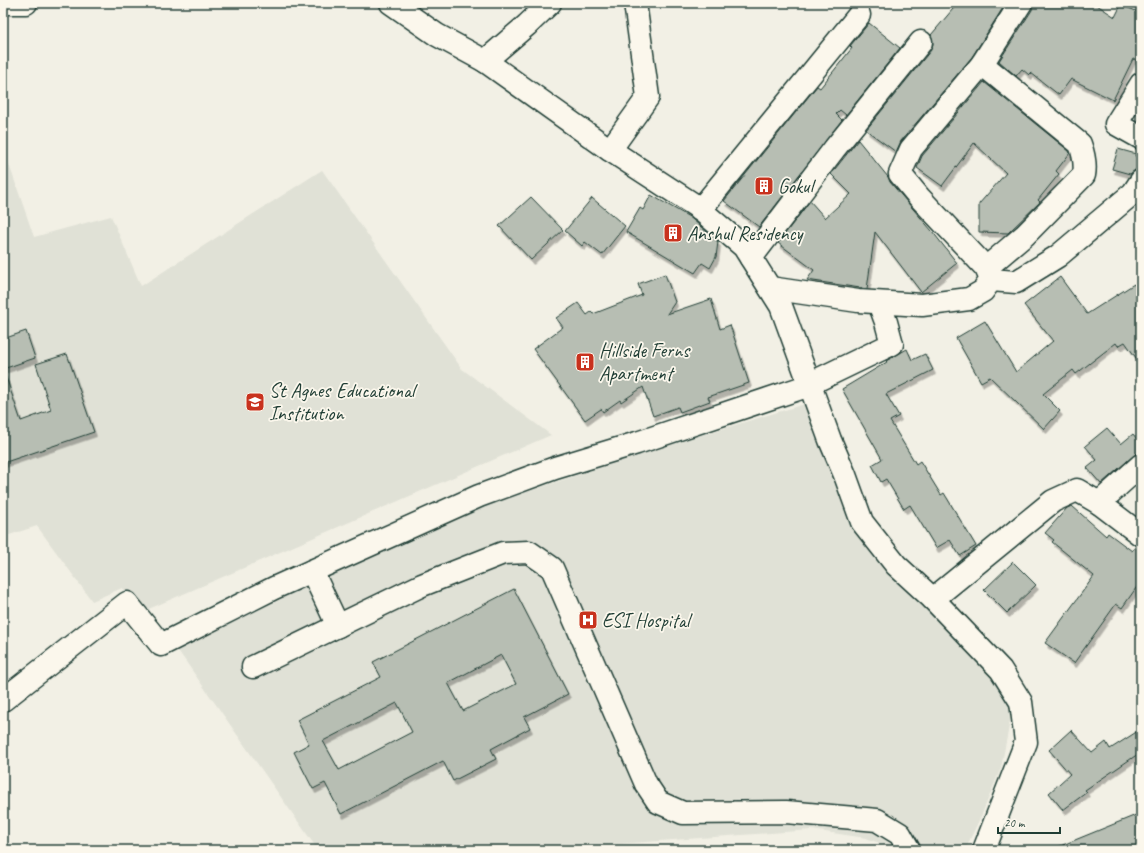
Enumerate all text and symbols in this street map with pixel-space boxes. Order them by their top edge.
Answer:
place label: Gokul [778,174,817,199]
building icon: Gokul [753,175,775,197]
place label: Anshul Residency [687,221,805,246]
building icon: Anshul Residency [662,222,684,244]
place label: Hillside Ferns Apartment [599,338,691,386]
building icon: Hillside Ferns Apartment [574,351,596,373]
place label: St Agnes Educational Institution [269,378,418,426]
school or university icon: St Agnes Educational Institution [244,391,266,413]
place label: ESI Hospital [602,608,693,633]
hospital icon: ESI Hospital [577,609,599,631]
scale bar [998,809,1060,835]
text: 20 m [1004,815,1026,831]

